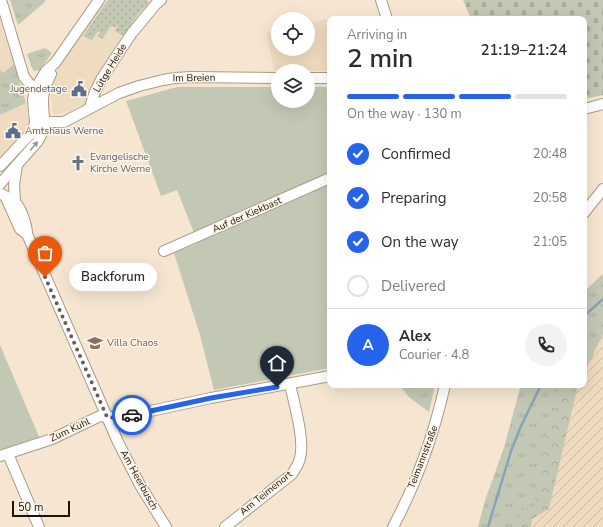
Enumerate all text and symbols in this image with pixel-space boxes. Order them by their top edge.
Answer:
map controls [271,12,315,108]
button: locate [271,12,315,56]
text: Arriving in [347,26,407,44]
text: 21:19–21:24 [480,40,567,60]
street label: Lütge Heide [90,41,130,95]
text: 2 min [347,41,413,76]
button: layers [271,64,315,108]
street label: Im Breien [173,71,215,85]
public building icon: Jugendetage [70,80,88,98]
place label: Jugendetage [9,82,67,96]
text: On the way · 130 m [347,105,462,123]
public building icon: Amtshaus Werne [4,122,22,140]
place label: Amtshaus Werne [25,124,103,138]
one-way arrow [30,140,39,151]
icon: check [347,143,369,165]
text: Confirmed [381,144,451,164]
text: 20:48 [533,145,567,163]
place label: Evangelische Kirche Werne [90,150,151,176]
church icon: Evangelische Kirche Werne [69,154,87,172]
icon: check [347,187,369,209]
text: Preparing [381,188,446,208]
text: 20:58 [533,189,567,207]
street label: Auf der Kiekbast [210,193,284,237]
icon: check [347,231,369,253]
text: On the way [381,232,459,252]
text: 21:05 [533,233,567,251]
pin [28,236,62,277]
icon: bag [34,242,56,264]
callout: Backforum [69,263,157,291]
text: Backforum [81,268,145,286]
text: Delivered [381,276,446,296]
button: phone [525,324,567,366]
text: Alex [399,326,431,346]
school or university icon: Villa Chaos [86,334,104,352]
text: A [362,335,374,355]
place label: Villa Chaos [106,336,158,350]
pin [260,346,294,387]
text: Courier · 4.8 [399,346,469,364]
icon: home [266,352,288,374]
courier [112,395,152,435]
icon: car [121,404,143,426]
street label: Zum Kühl [48,415,92,445]
street label: Teimannstraße [405,423,441,491]
street label: Am Heerbusch [117,447,161,513]
street label: Am Teimenort [237,467,296,519]
scale bar [12,499,70,518]
text: 50 m [18,500,43,515]

